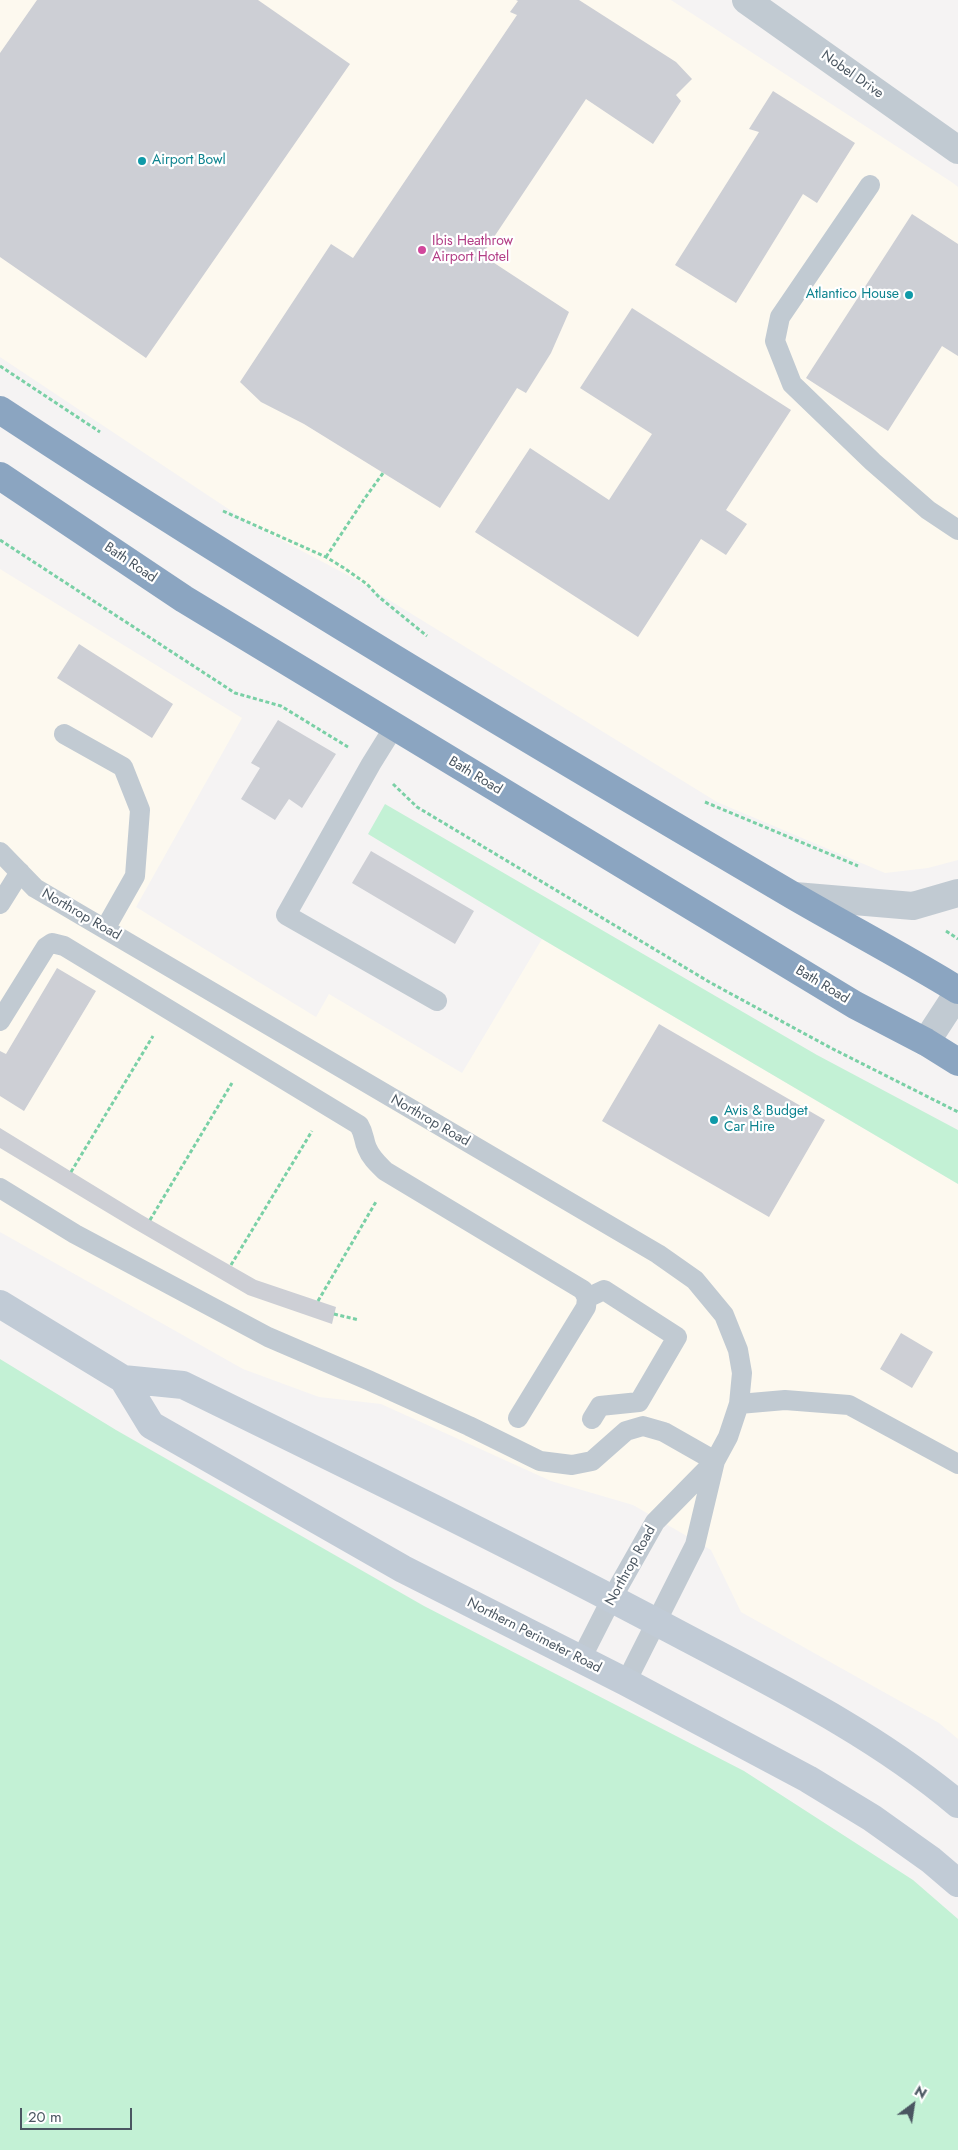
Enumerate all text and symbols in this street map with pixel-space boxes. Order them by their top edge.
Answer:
street label: Nobel Drive [818,47,886,103]
place label: Airport Bowl [152,153,226,169]
marker: Airport Bowl [136,155,148,167]
place label: Ibis Heathrow Airport Hotel [432,234,513,266]
marker: Ibis Heathrow Airport Hotel [416,244,428,256]
place label: Atlantico House [806,287,899,303]
marker: Atlantico House [903,289,915,301]
street label: Bath Road [101,539,159,587]
street label: Bath Road [445,753,505,799]
street label: Northrop Road [38,886,124,944]
street label: Bath Road [792,962,852,1008]
street label: Northrop Road [387,1092,473,1150]
place label: Avis & Budget Car Hire [724,1104,808,1136]
marker: Avis & Budget Car Hire [708,1114,720,1126]
street label: Northrop Road [602,1523,660,1609]
street label: Northern Perimeter Road [464,1595,604,1677]
north arrow [888,2080,938,2130]
text: N [911,2081,931,2104]
scale bar [22,2098,135,2130]
text: 20 m [28,2106,62,2128]

